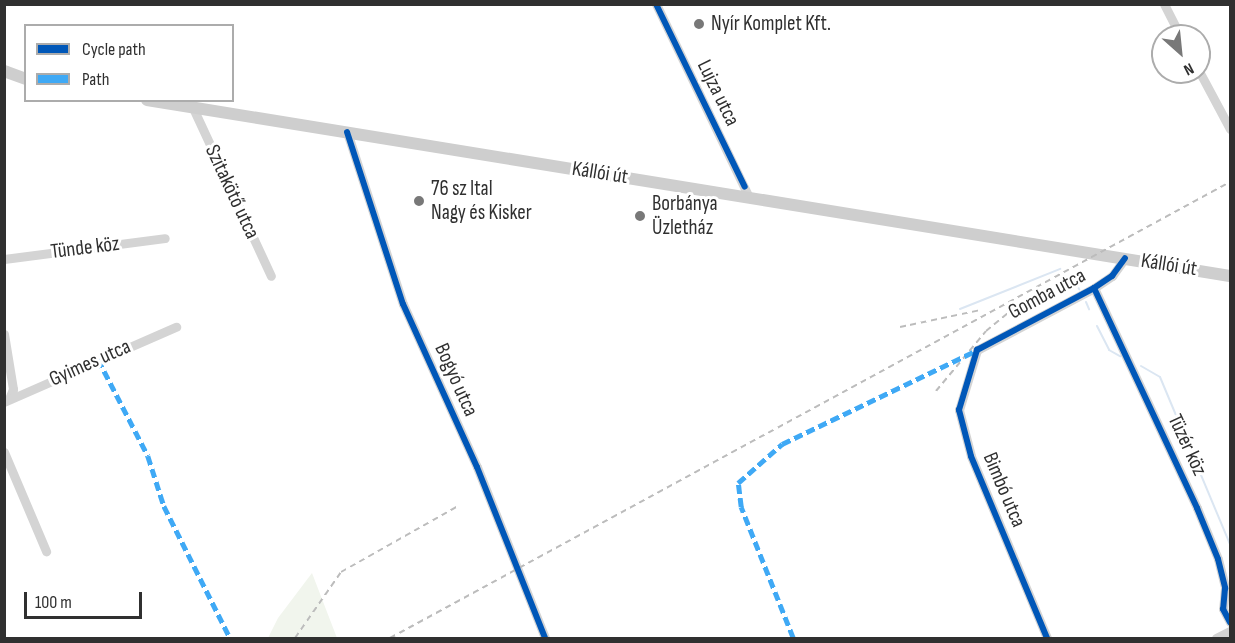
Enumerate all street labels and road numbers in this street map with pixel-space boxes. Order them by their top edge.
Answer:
street label: Lujza utca [691,56,745,130]
street label: Szitakötő utca [199,141,265,243]
street label: Kállói út [570,156,630,190]
street label: Tünde köz [49,231,121,265]
street label: Kállói út [1139,248,1199,282]
street label: Gomba utca [1004,263,1090,325]
street label: Gyimes utca [45,334,135,392]
street label: Bogyó utca [429,340,483,420]
street label: Tüzér köz [1162,410,1212,480]
street label: Bimbó utca [977,449,1031,531]

